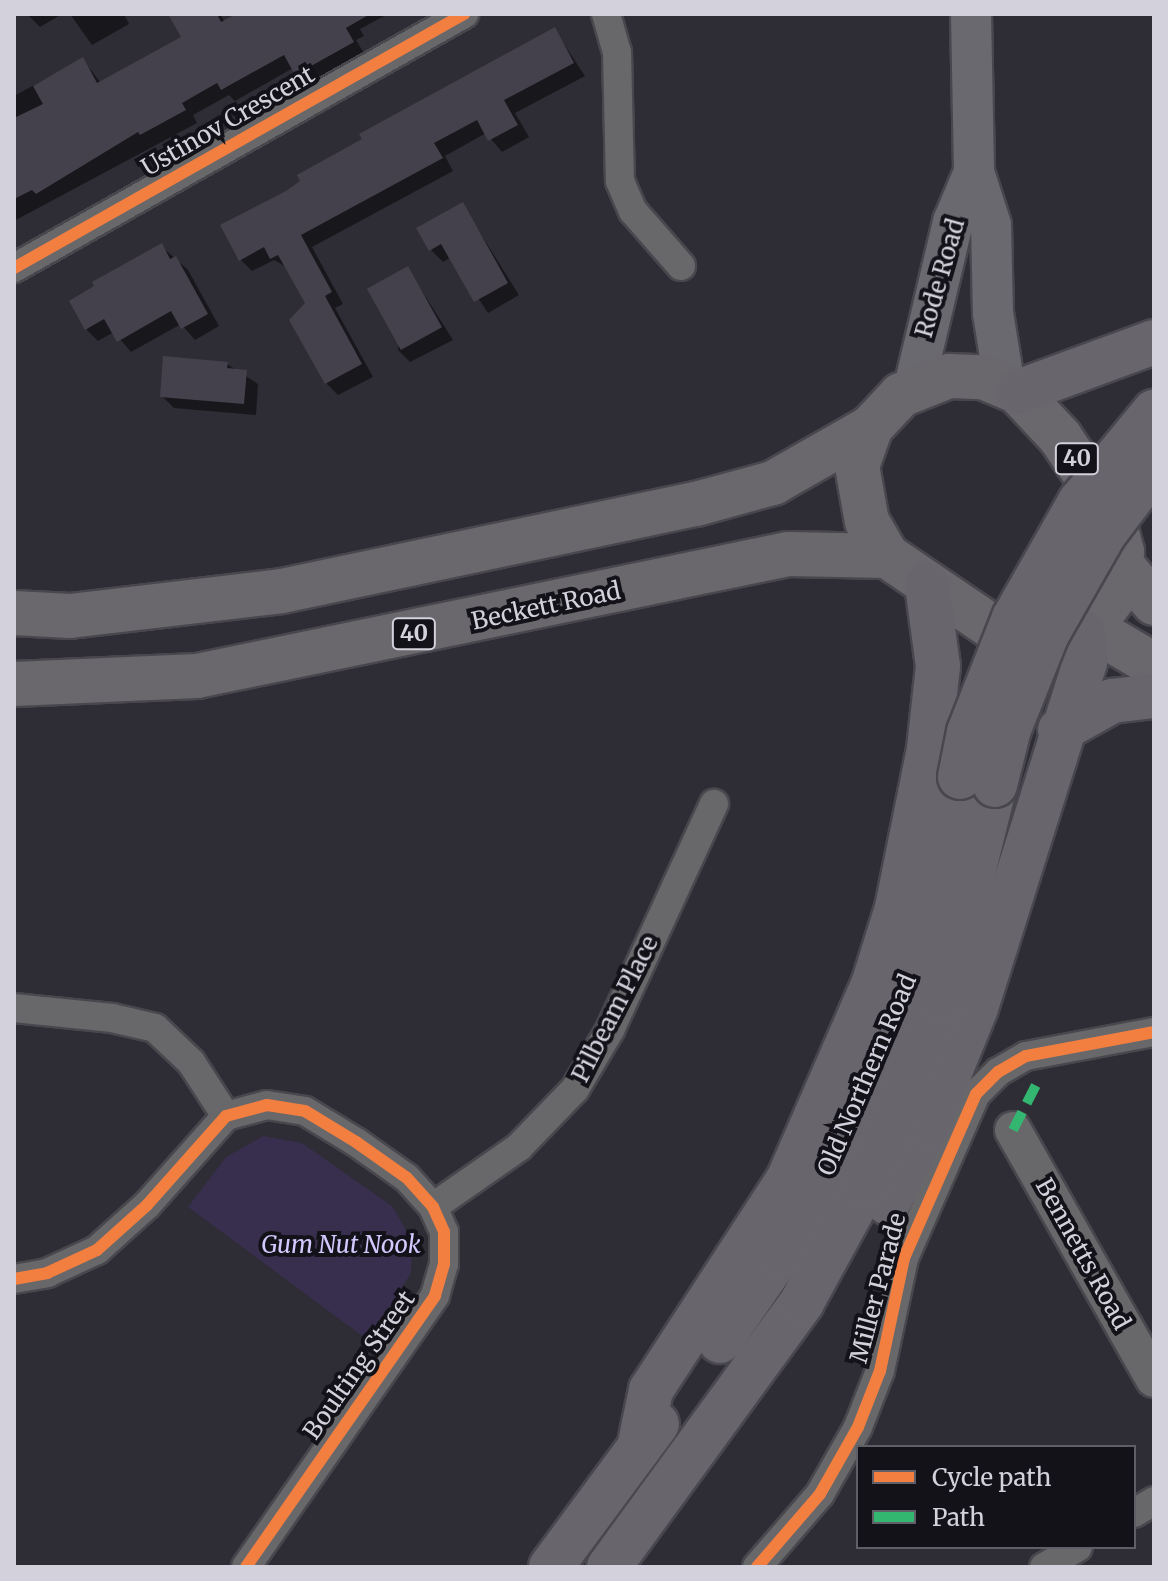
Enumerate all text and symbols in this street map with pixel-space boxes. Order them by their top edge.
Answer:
street label: Ustinov Crescent [136,60,320,182]
street label: Rode Road [909,215,971,341]
road number: 40 [1053,441,1101,477]
street label: Beckett Road [469,576,623,636]
road number: 40 [390,616,438,652]
street label: Pilbeam Place [566,931,664,1087]
street label: Old Northern Road [812,970,922,1180]
street label: Bennetts Road [1030,1173,1136,1335]
street label: Miller Parade [844,1210,912,1366]
park label: Gum Nut Nook [261,1231,421,1259]
street label: Boulting Street [297,1285,421,1445]
legend [856,1445,1136,1549]
text: Cycle path [932,1462,1051,1493]
text: Path [932,1502,985,1533]

